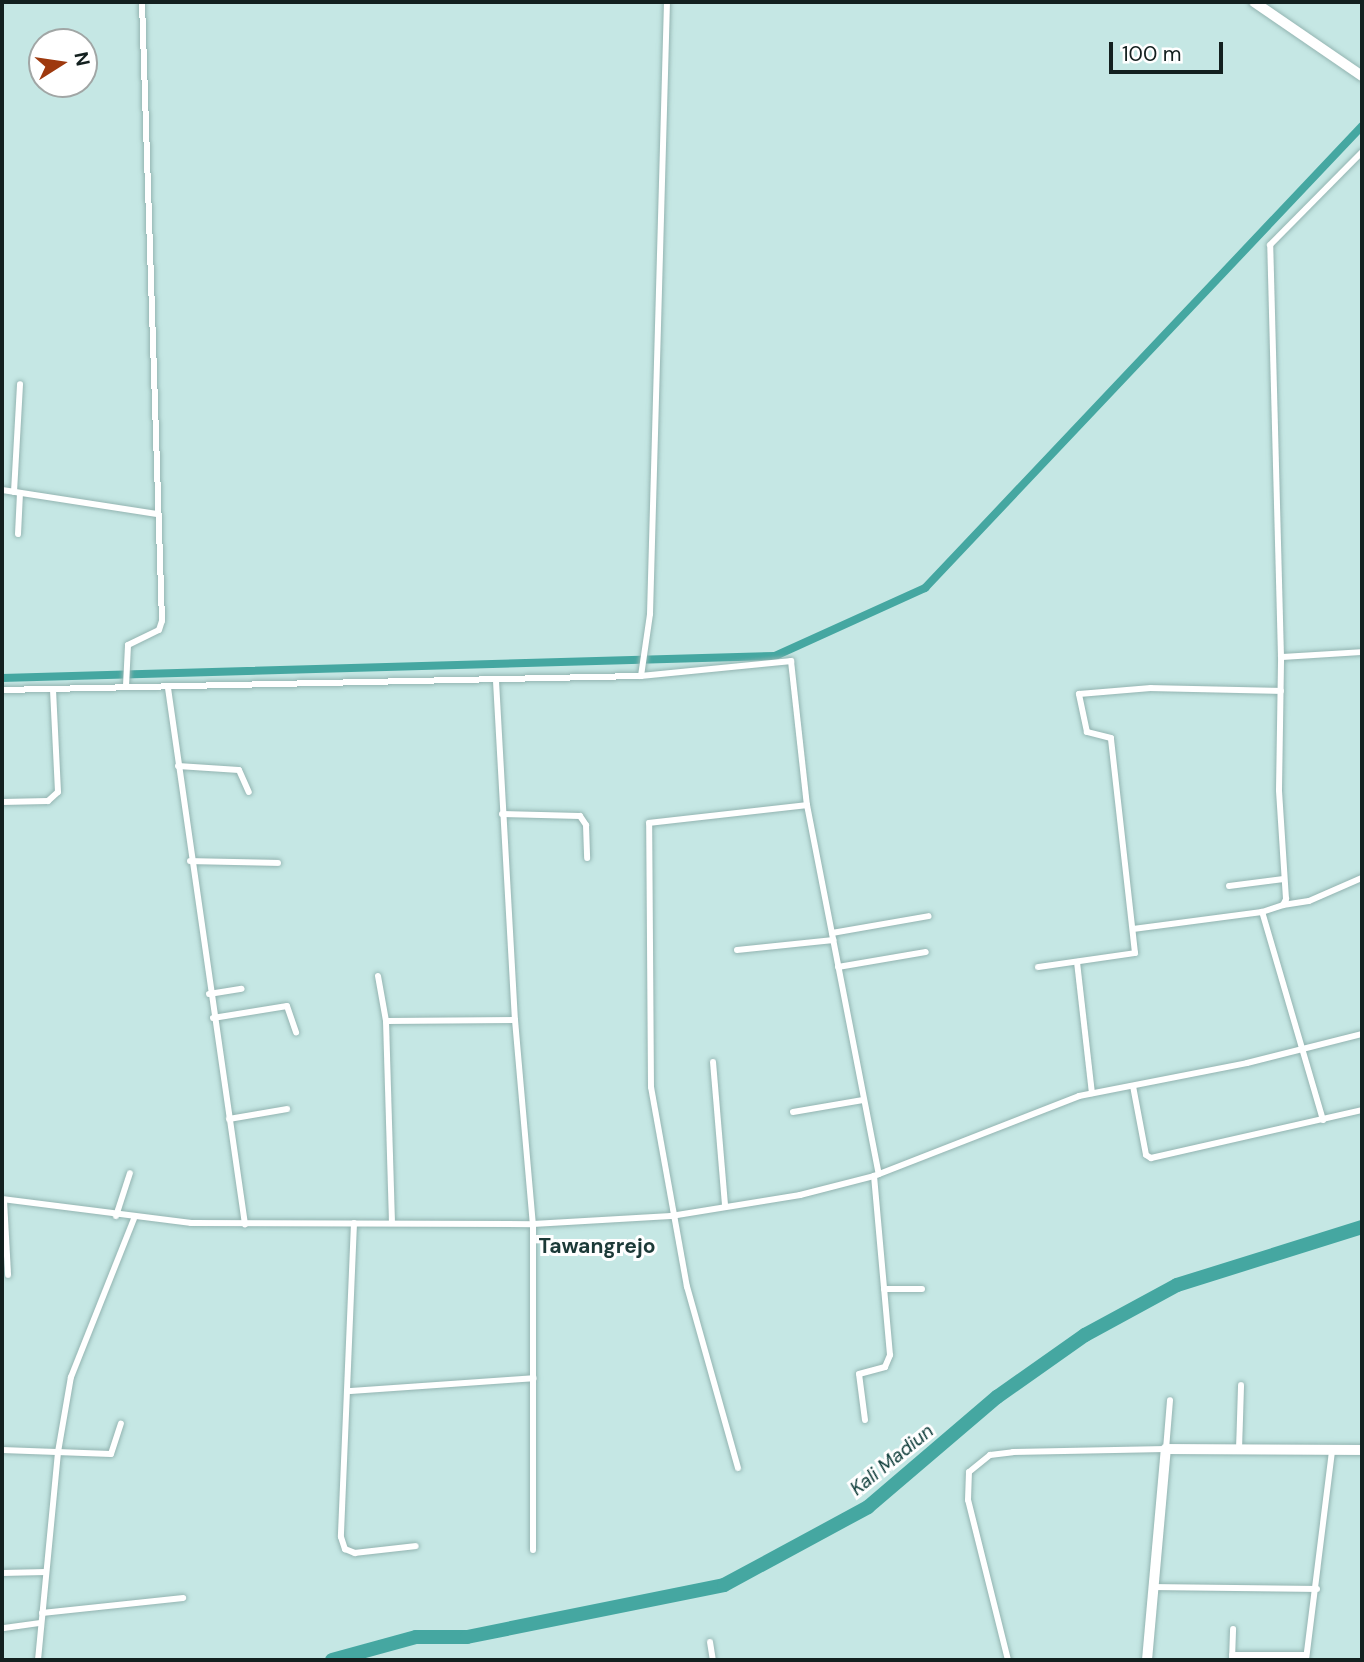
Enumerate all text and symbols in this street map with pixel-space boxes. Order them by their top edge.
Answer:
north arrow [28,28,98,98]
scale bar [1112,28,1226,72]
text: 100 m [1122,40,1182,68]
text: N [68,50,96,68]
district label: Tawangrejo [538,1233,656,1259]
water label: Kali Madiun [846,1420,938,1500]

